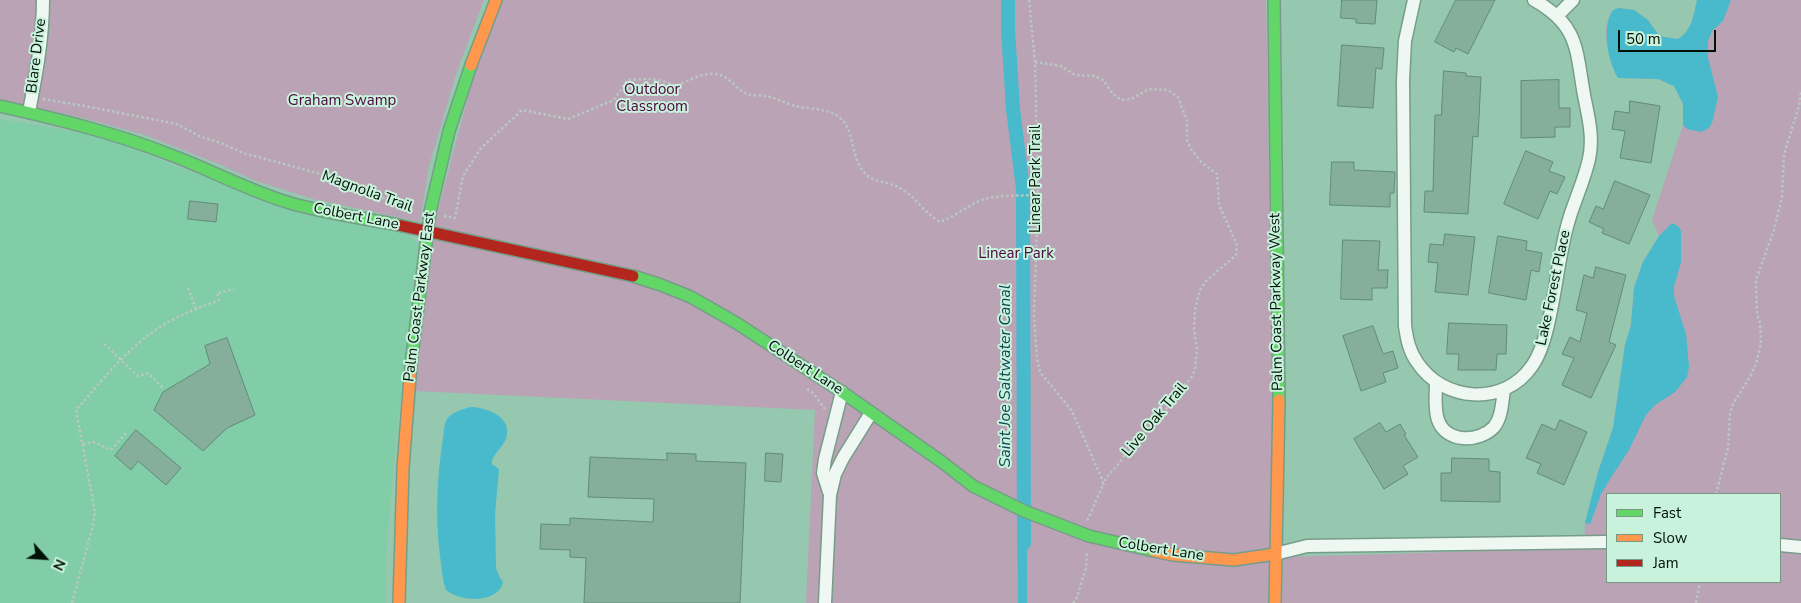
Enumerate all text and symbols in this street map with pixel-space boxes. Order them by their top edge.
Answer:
street label: Blare Drive [23,18,51,94]
scale bar [1621,20,1718,52]
text: 50 m [1626,29,1661,49]
park label: Outdoor Classroom [616,81,688,116]
park label: Graham Swamp [288,92,396,110]
street label: Linear Park Trail [1027,125,1045,233]
street label: Magnolia Trail [319,167,415,217]
street label: Colbert Lane [312,200,400,234]
street label: Palm Coast Parkway East [401,211,439,383]
street label: Palm Coast Parkway West [1266,213,1288,391]
street label: Lake Forest Place [1533,229,1575,347]
park label: Linear Park [978,245,1054,263]
water label: Saint Joe Saltwater Canal [996,284,1016,468]
street label: Colbert Lane [764,337,846,399]
street label: Live Oak Trail [1119,379,1191,461]
legend [1606,493,1781,583]
text: Fast [1653,503,1681,523]
text: Slow [1653,528,1687,548]
north arrow [20,533,70,583]
street label: Colbert Lane [1117,534,1205,566]
text: Jam [1653,553,1679,573]
text: N [48,556,70,574]

